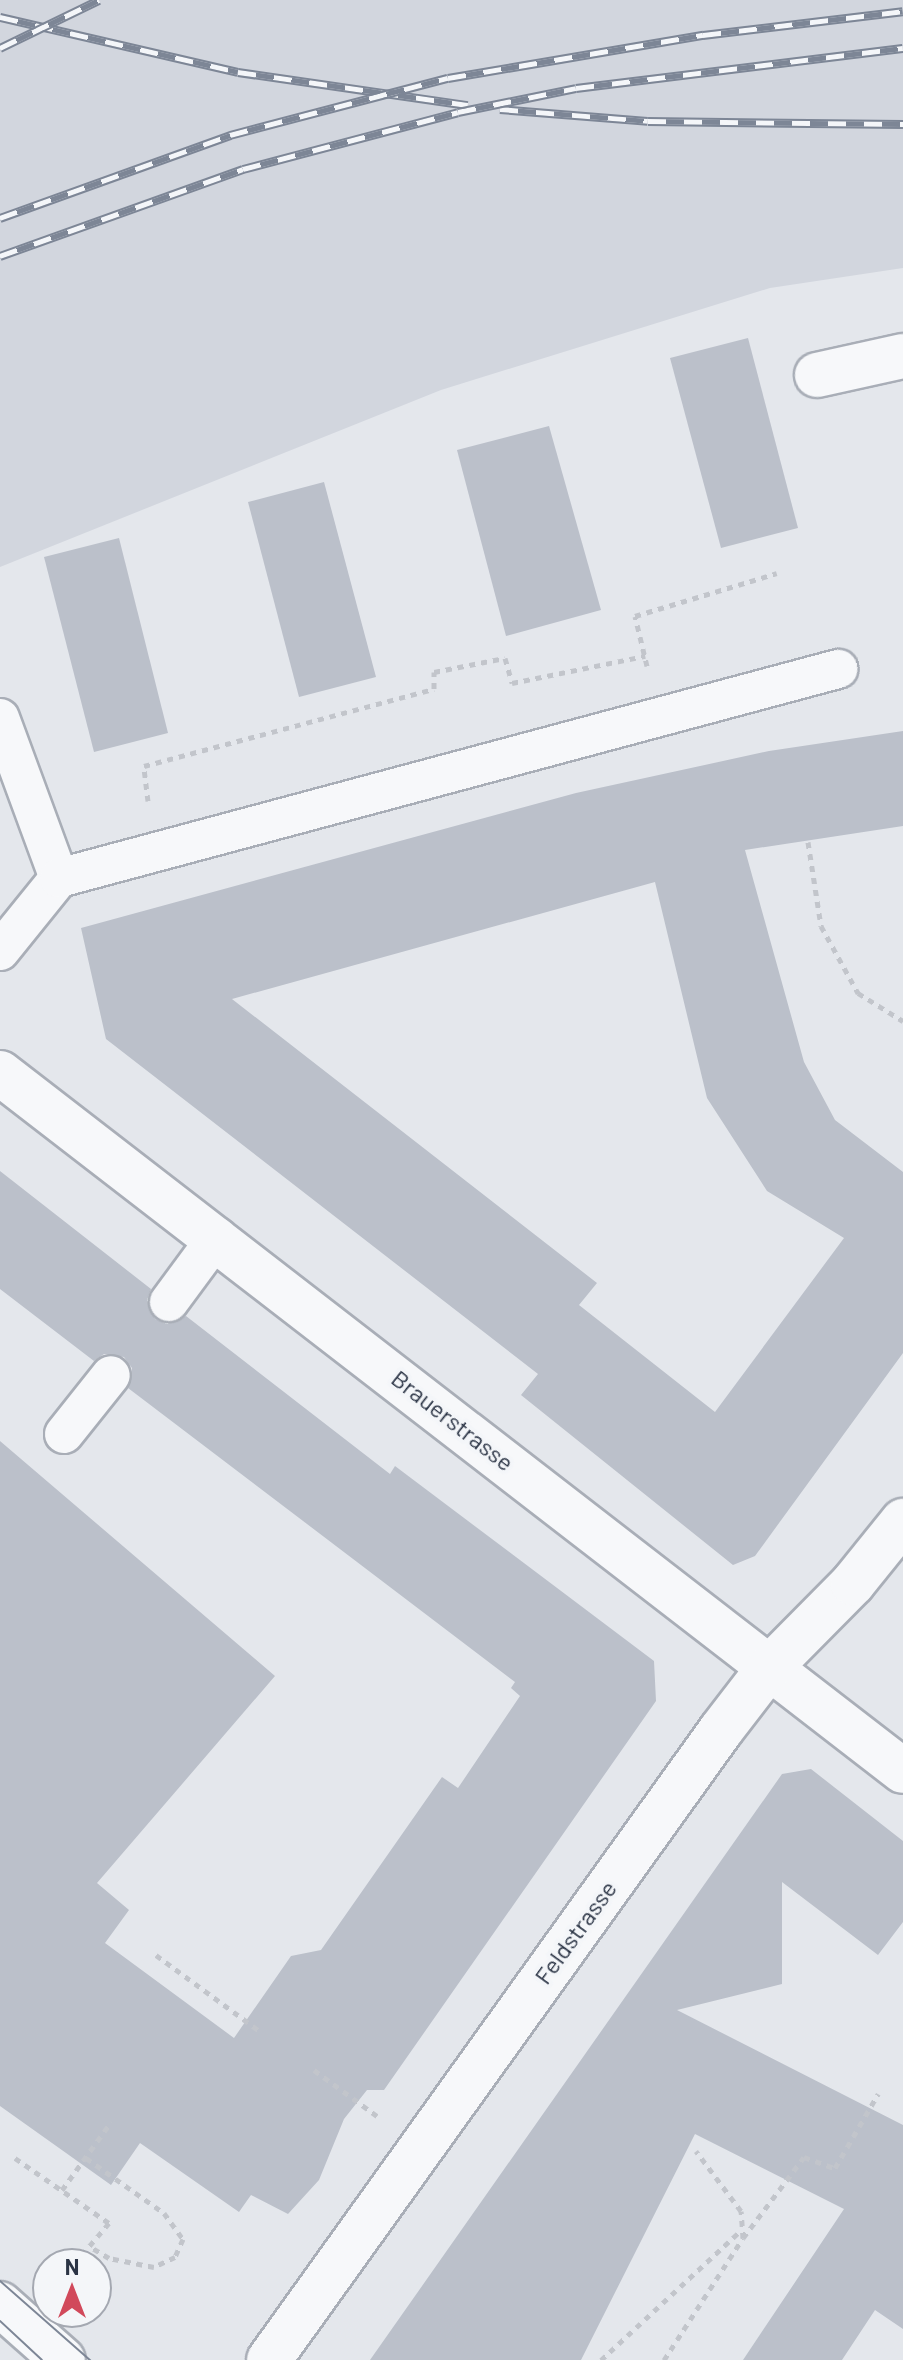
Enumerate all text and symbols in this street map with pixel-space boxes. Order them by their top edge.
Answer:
street label: Brauerstrasse [386,1363,520,1477]
street label: Feldstrasse [528,1875,622,1989]
north arrow [32,2248,112,2328]
text: N [65,2253,79,2279]

